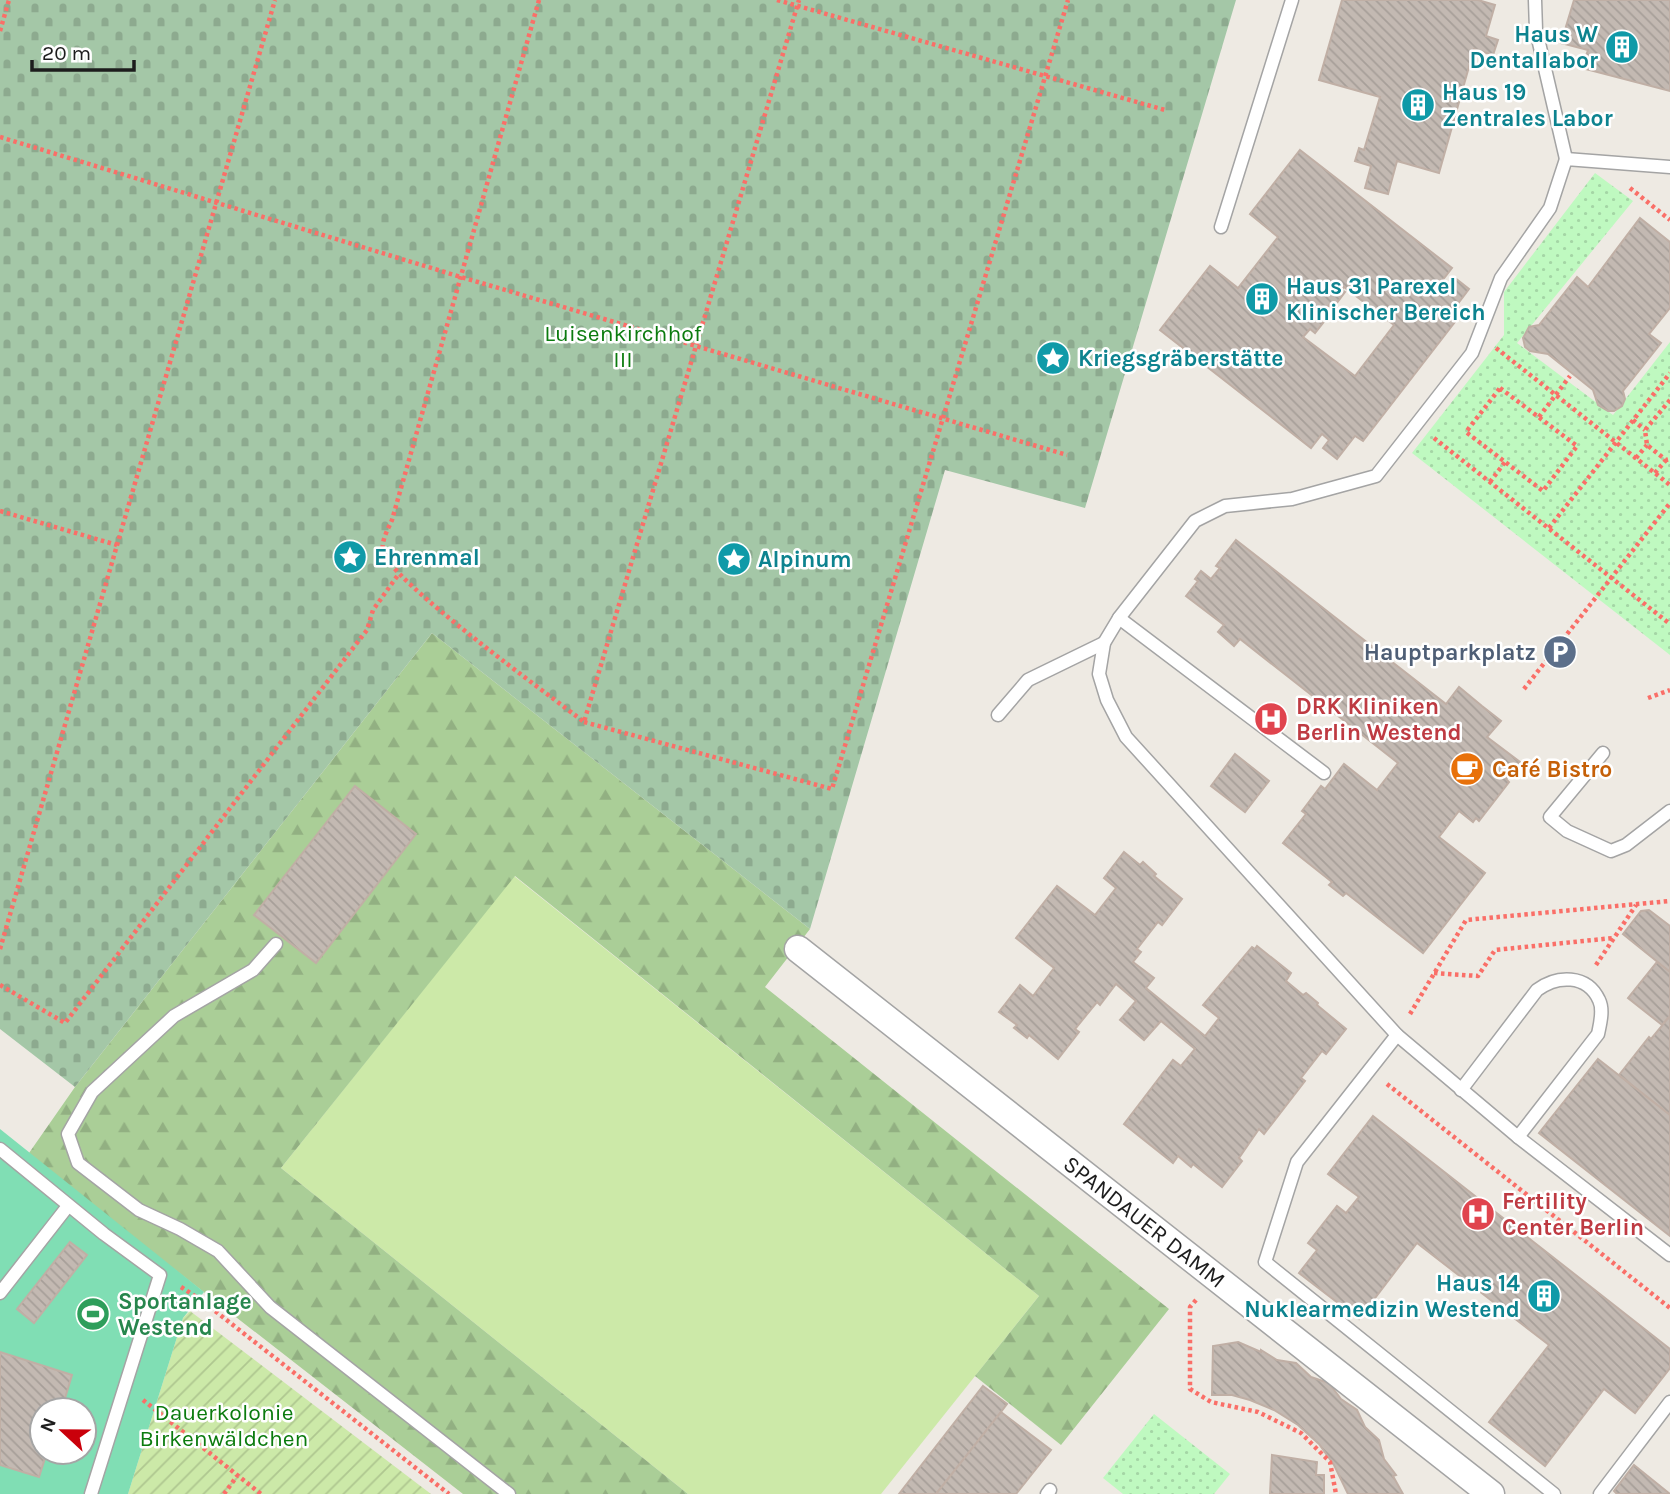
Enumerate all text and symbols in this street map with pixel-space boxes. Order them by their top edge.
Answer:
place label: Haus W Dentallabor [1470,21,1598,74]
scale bar [32,28,133,72]
building icon: Haus W Dentallabor [1603,28,1641,66]
text: 20 m [42,41,91,65]
place label: Haus 19 Zentrales Labor [1442,79,1613,132]
building icon: Haus 19 Zentrales Labor [1399,86,1437,124]
place label: Haus 31 Parexel Klinischer Bereich [1286,273,1486,326]
building icon: Haus 31 Parexel Klinischer Bereich [1243,280,1281,318]
park label: Luisenkirchhof III [544,320,702,373]
place icon: Kriegsgräberstätte [1034,339,1072,377]
place label: Kriegsgräberstätte [1078,345,1284,372]
place icon: Ehrenmal [331,538,369,576]
place icon: Alpinum [715,540,753,578]
place label: Ehrenmal [374,544,480,571]
place label: Alpinum [758,546,852,573]
parking icon: Hauptparkplatz [1541,633,1579,671]
place label: Hauptparkplatz [1364,639,1536,666]
place label: DRK Kliniken Berlin Westend [1296,693,1462,746]
hospital icon: DRK Kliniken Berlin Westend [1252,700,1290,738]
cafe icon: Café Bistro [1448,750,1486,788]
place label: Café Bistro [1492,756,1612,783]
street label: SPANDAUER DAMM [1058,1150,1231,1294]
place label: Fertility Center Berlin [1502,1188,1644,1241]
hospital icon: Fertility Center Berlin [1459,1195,1497,1233]
place label: Haus 14 Nuklearmedizin Westend [1244,1270,1520,1323]
building icon: Haus 14 Nuklearmedizin Westend [1525,1277,1563,1315]
place label: Sportanlage Westend [118,1288,252,1341]
sports icon: Sportanlage Westend [74,1295,112,1333]
north arrow [28,1396,98,1466]
park label: Dauerkolonie Birkenwäldchen [140,1399,308,1452]
text: N [35,1415,61,1435]

